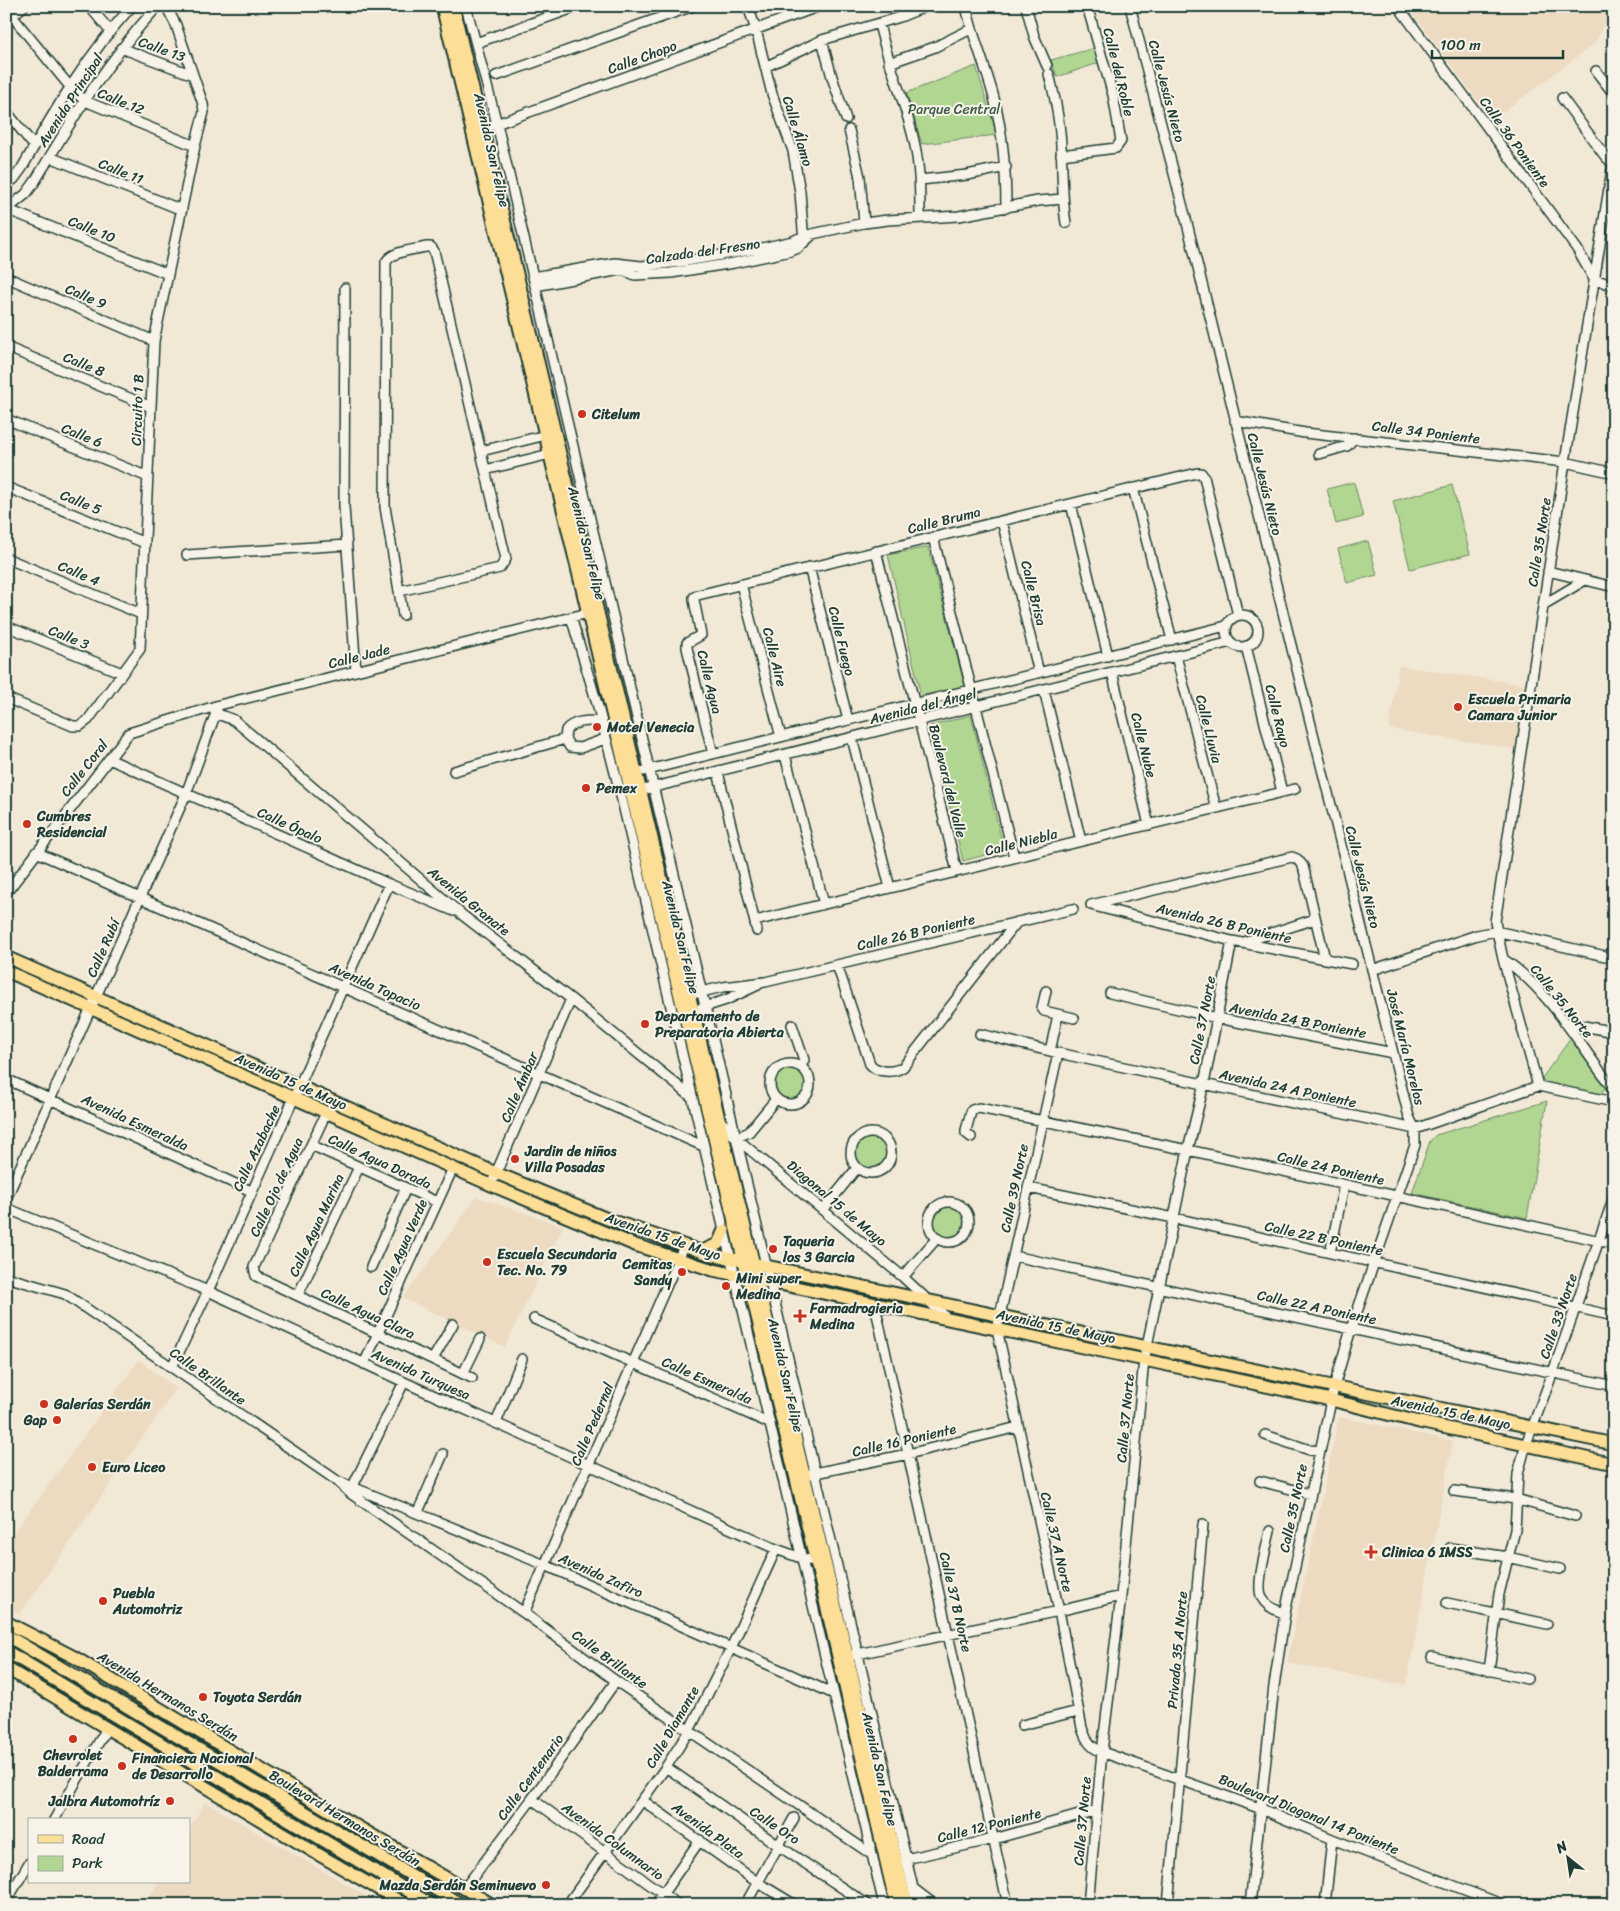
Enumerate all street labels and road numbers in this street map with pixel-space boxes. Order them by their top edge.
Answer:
street label: Calle del Roble [1095,25,1142,119]
street label: Calle 13 [135,29,189,70]
street label: Calle Chopo [604,33,680,82]
street label: Calle Jesús Nieto [1141,37,1192,145]
street label: Avenida Principal [30,48,111,153]
street label: Calle 12 [94,81,148,122]
street label: Avenida San Felipe [466,90,517,210]
street label: Calle 36 Poniente [1473,91,1557,193]
street label: Calle Álamo [775,93,820,170]
street label: Calle 11 [95,151,147,192]
street label: Calle 10 [64,209,120,250]
street label: Calzada del Fresno [644,231,762,272]
street label: Calle 9 [61,277,111,317]
street label: Calle 8 [59,345,109,384]
street label: Circuito 1 B [124,374,151,446]
street label: Calle 34 Poniente [1371,413,1482,452]
street label: Calle 6 [57,416,106,455]
street label: Calle Jesús Nieto [1240,430,1289,538]
street label: Calle 5 [56,483,106,522]
street label: Avenida San Felipe [560,483,613,603]
street label: Calle 35 Norte [1520,496,1559,589]
street label: Calle Bruma [905,499,983,542]
street label: Calle 4 [54,553,104,594]
street label: Calle Brisa [1013,558,1054,628]
street label: Calle Fuego [821,604,862,679]
street label: Calle 3 [45,618,93,657]
street label: Calle Aire [755,625,794,690]
street label: Calle Jade [326,637,393,676]
street label: Calle Agua [689,647,730,717]
street label: Avenida del Ángel [866,681,980,732]
street label: Calle Rayo [1258,682,1297,750]
street label: Calle Lluvia [1188,692,1229,767]
street label: Calle Nube [1123,710,1164,780]
street label: Boulevard del Valle [921,722,974,841]
street label: Calle Coral [54,733,115,802]
street label: Calle Ópalo [253,800,326,851]
street label: Calle Niebla [982,821,1061,864]
street label: Calle Jesús Nieto [1338,823,1387,931]
street label: Avenida Granate [421,859,516,943]
street label: Avenida San Felipe [654,877,707,997]
street label: Avenida 26 B Poniente [1153,896,1294,951]
street label: Calle 26 B Poniente [855,907,978,958]
street label: Calle Rubí [79,913,128,982]
street label: Avenida Topacio [324,955,425,1018]
street label: Calle 35 Norte [1524,958,1600,1044]
street label: Calle 37 Norte [1182,974,1223,1066]
street label: José María Morelos [1379,985,1432,1108]
street label: Avenida 24 B Poniente [1226,995,1369,1046]
street label: Avenida 15 de Mayo [229,1045,351,1118]
street label: Calle Ámbar [493,1047,546,1127]
street label: Avenida 24 A Poniente [1216,1062,1359,1115]
street label: Avenida Esmeralda [76,1086,192,1158]
street label: Calle Azabache [225,1100,288,1196]
street label: Calle Agua Dorada [324,1127,436,1196]
street label: Calle Ojo de Agua [242,1133,310,1241]
street label: Calle 39 Norte [993,1141,1036,1235]
street label: Calle 24 Poniente [1275,1144,1387,1193]
street label: Diagonal 15 de Mayo [781,1154,892,1253]
street label: Calle Agua Marina [282,1169,351,1281]
street label: Calle Agua Verde [370,1195,435,1299]
street label: Avenida 15 de Mayo [600,1205,724,1268]
street label: Calle 22 B Poniente [1262,1214,1386,1263]
street label: Calle 33 Norte [1532,1270,1585,1362]
street label: Calle Agua Clara [316,1281,419,1346]
street label: Calle 22 A Poniente [1255,1283,1379,1332]
street label: Avenida 15 de Mayo [993,1301,1118,1351]
street label: Avenida San Felipe [760,1315,811,1435]
street label: Calle Brillante [164,1341,251,1412]
street label: Avenida Turquesa [366,1341,474,1407]
street label: Calle Esmeralda [658,1349,757,1412]
street label: Calle 37 Norte [1109,1372,1142,1464]
street label: Calle Pedernal [564,1378,622,1470]
street label: Avenida 15 de Mayo [1388,1387,1513,1437]
street label: Calle 16 Poniente [850,1416,959,1465]
street label: Calle 35 Norte [1272,1461,1315,1555]
street label: Calle 37 A Norte [1033,1489,1080,1595]
street label: Avenida Zafiro [554,1545,647,1605]
street label: Calle 37 B Norte [932,1549,979,1655]
street label: Privada 35 A Norte [1160,1590,1195,1710]
street label: Calle Brillante [566,1623,653,1696]
street label: Avenida Hermanos Serdán [91,1644,244,1749]
street label: Calle Diamante [639,1681,706,1773]
street label: Avenida San Felipe [854,1709,905,1829]
street label: Calle Centenario [490,1729,571,1826]
street label: Boulevard Hermanos Serdán [264,1763,426,1874]
street label: Boulevard Diagonal 14 Poniente [1215,1767,1403,1862]
street label: Calle 37 Norte [1066,1775,1099,1867]
street label: Avenida Columnario [555,1795,669,1887]
street label: Avenida Plata [665,1795,750,1866]
street label: Calle Oro [744,1799,805,1852]
street label: Calle 12 Poniente [935,1800,1044,1850]

